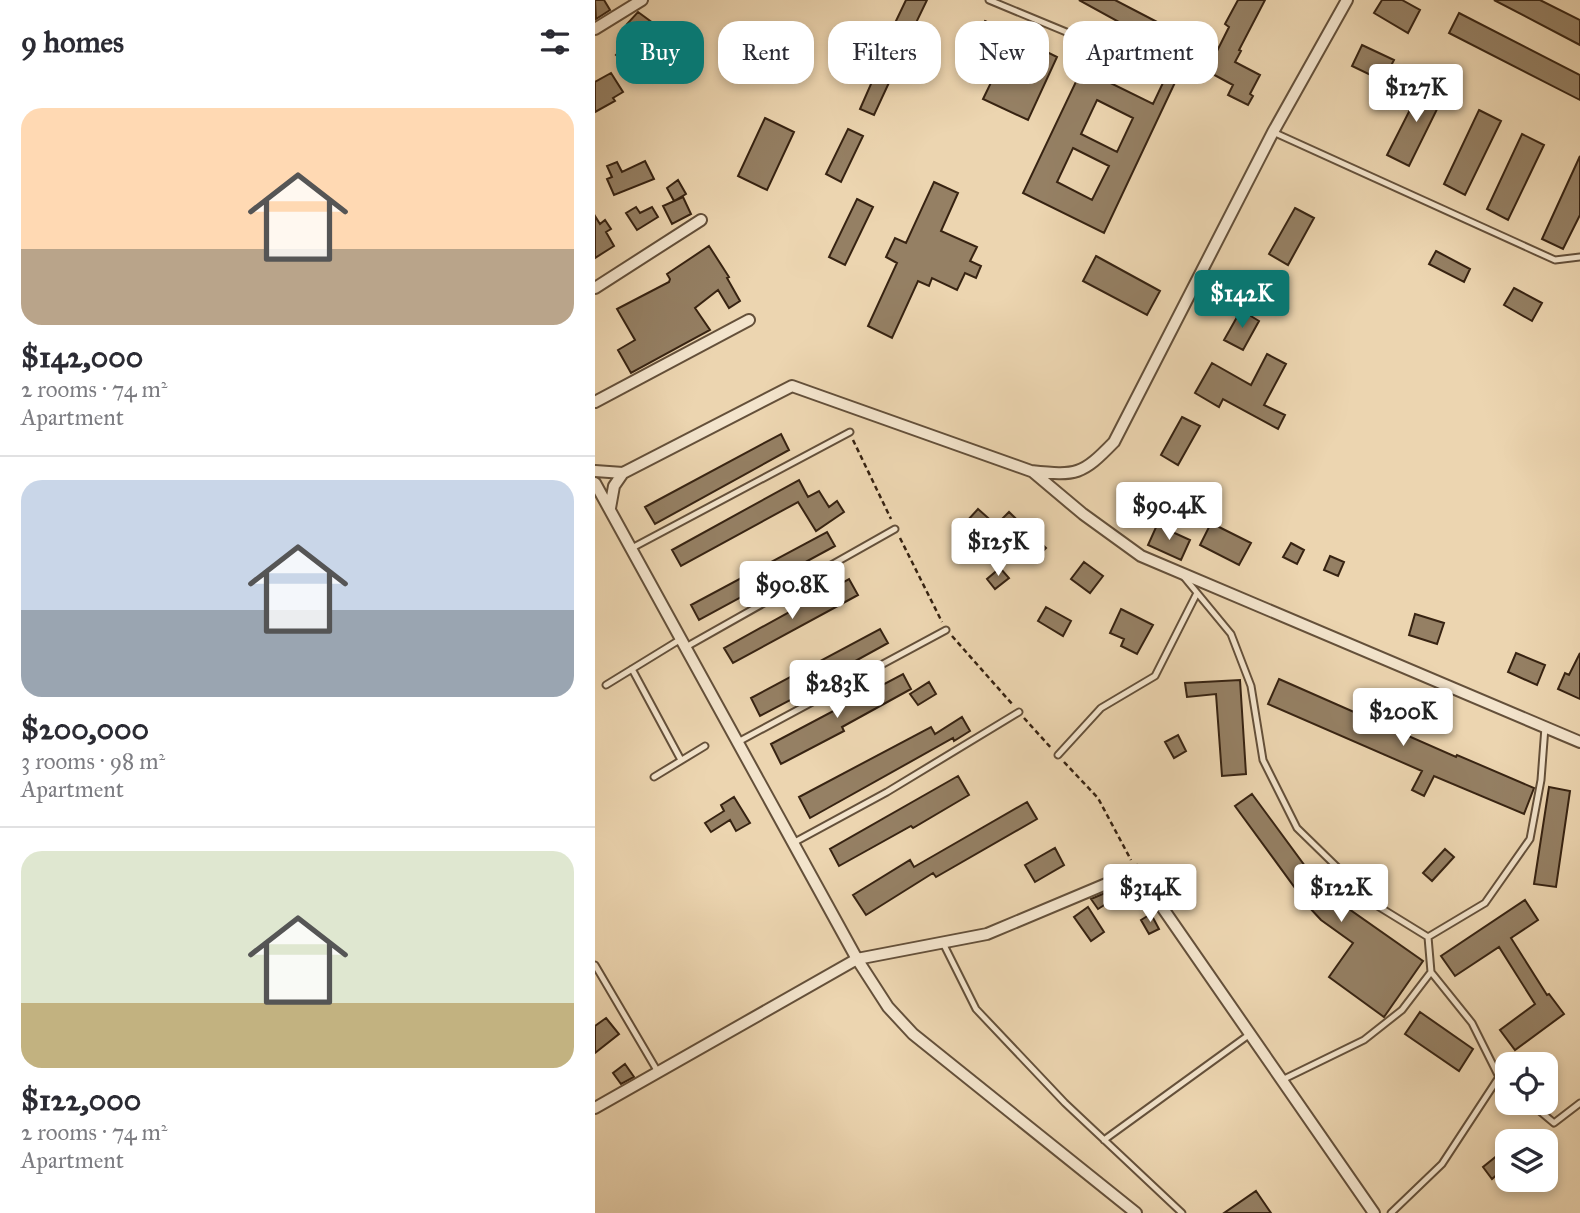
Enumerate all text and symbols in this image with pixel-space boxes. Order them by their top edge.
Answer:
chip: Buy [616,21,704,84]
chip: Rent [718,21,814,84]
chip: Filters [828,21,941,84]
chip: New [955,21,1049,84]
chip: Apartment [1063,21,1218,84]
icon: filters [536,23,574,61]
text: 9 homes [21,24,124,60]
pin: $127K [1367,64,1465,124]
text: $127K [1385,73,1447,101]
icon: home [235,154,361,280]
pin: $142K [1193,270,1291,330]
text: $142K [1210,279,1274,307]
text: $142,000 [21,339,143,375]
text: 2 rooms · 74 m² [21,375,167,403]
text: Apartment [21,403,124,431]
pin: $90.4K [1112,482,1226,542]
text: $90.4K [1132,491,1206,519]
pin: $125K [949,518,1047,578]
icon: home [235,526,361,652]
text: $125K [967,527,1029,555]
pin: $90.8K [735,562,849,621]
text: $90.8K [756,570,828,598]
pin: $283K [788,660,886,720]
text: $283K [806,669,868,697]
pin: $200K [1354,688,1452,748]
text: $200K [1369,697,1437,725]
text: $200,000 [21,711,149,747]
text: 3 rooms · 98 m² [21,747,165,775]
text: Apartment [21,775,124,803]
pin: $314K [1101,864,1199,924]
pin: $122K [1292,864,1390,924]
text: $314K [1119,873,1181,901]
text: $122K [1310,873,1372,901]
icon: home [235,897,361,1023]
map controls [1495,1052,1558,1192]
button: locate [1495,1052,1558,1115]
text: $122,000 [21,1082,141,1118]
text: 2 rooms · 74 m² [21,1118,167,1146]
button: layers [1495,1129,1558,1192]
text: Apartment [21,1146,124,1174]

